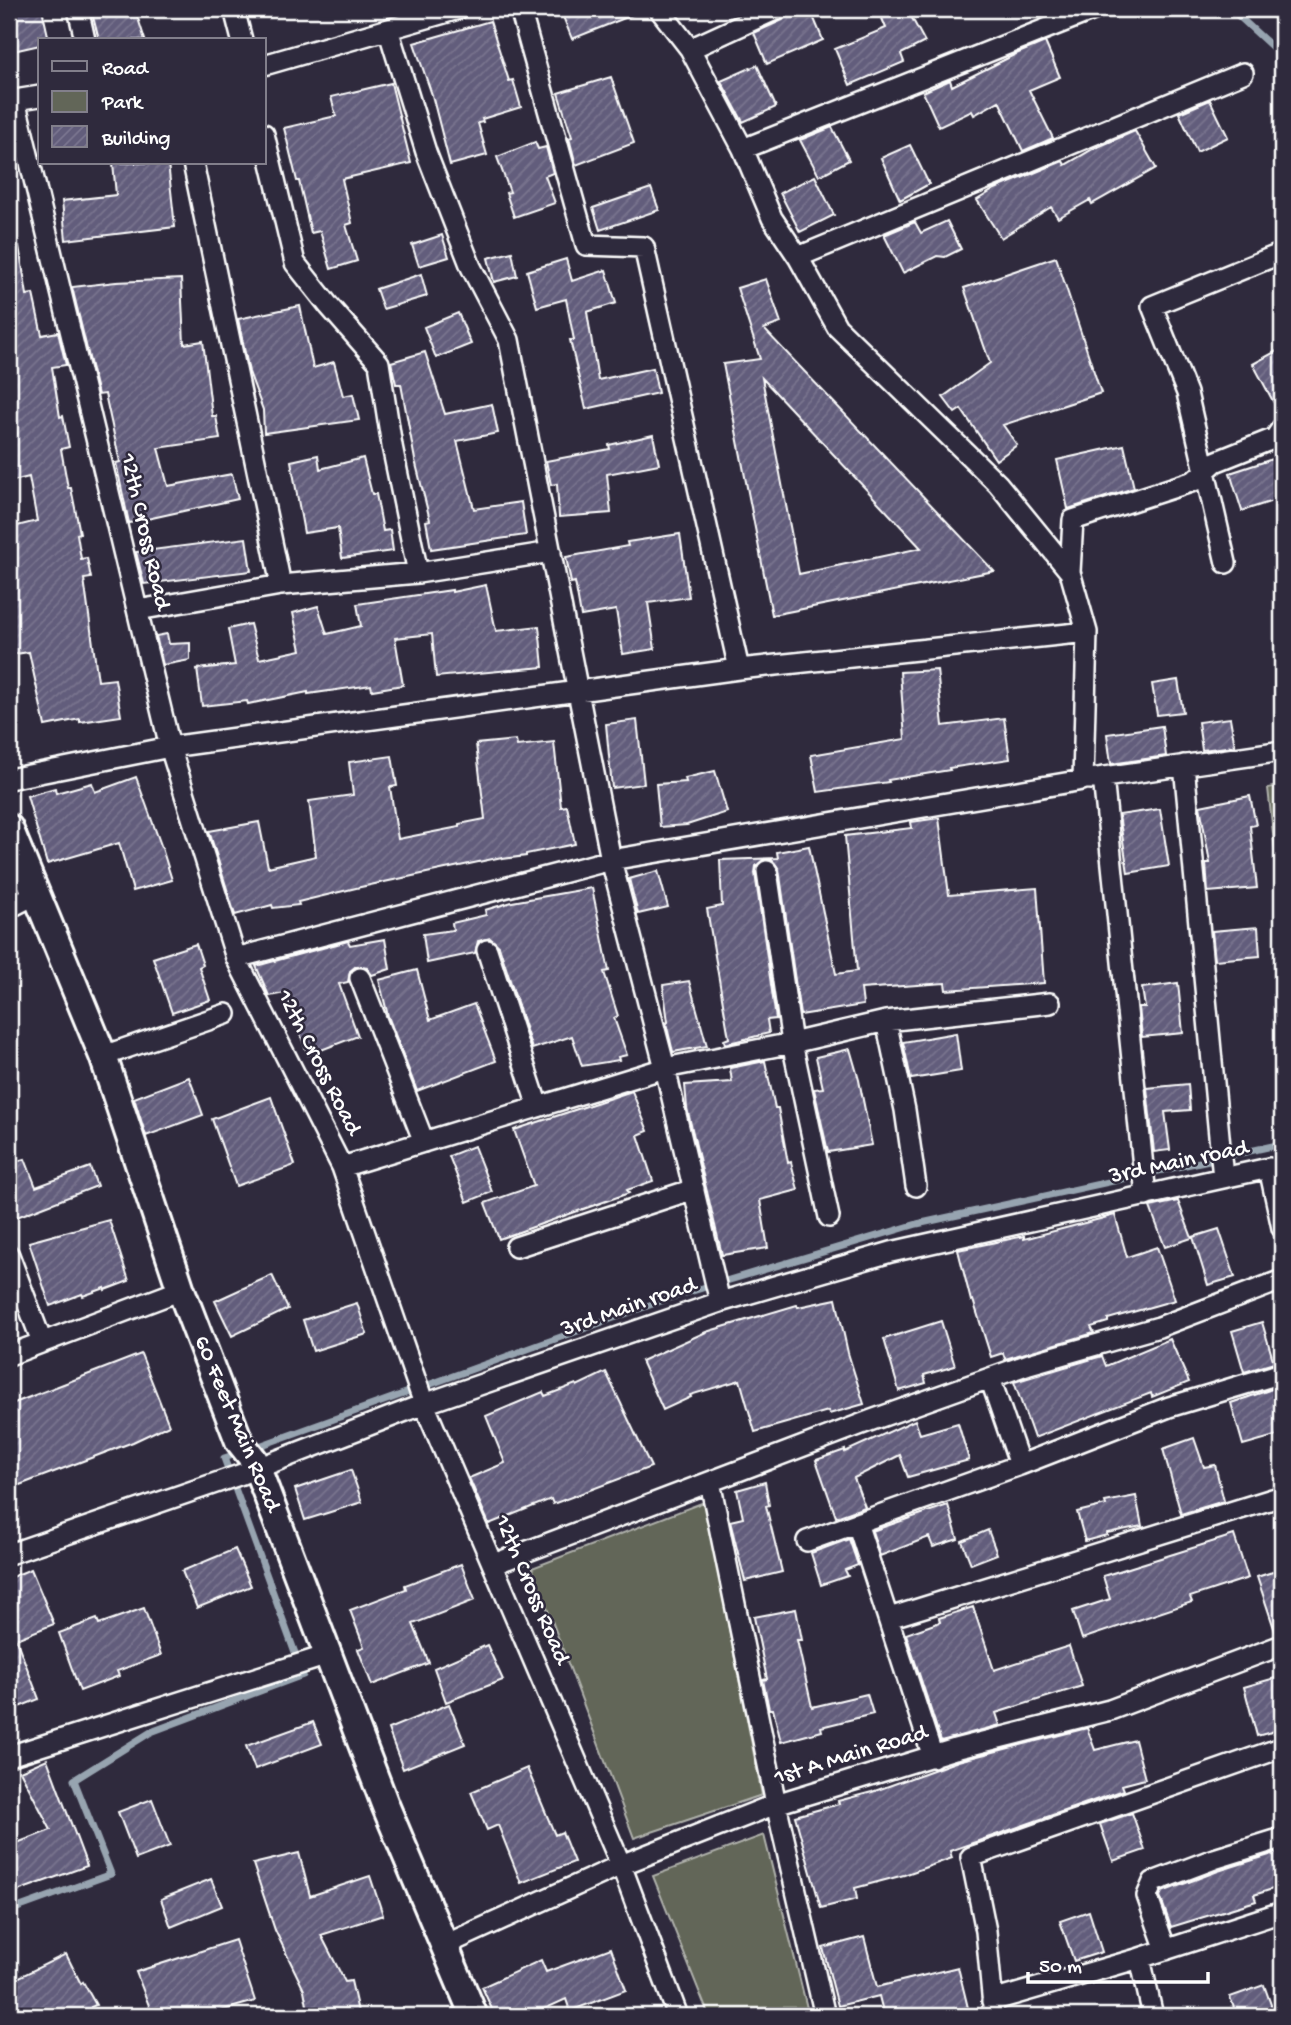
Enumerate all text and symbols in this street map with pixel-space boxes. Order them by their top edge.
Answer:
legend [38,38,266,164]
text: Road [102,58,150,83]
text: Park [101,92,145,117]
text: Building [101,128,171,153]
street label: 12th Cross Road [112,450,177,615]
street label: 12th Cross Road [268,984,368,1142]
street label: 3rd Main road [1106,1134,1253,1192]
street label: 3rd Main road [557,1271,702,1345]
street label: 60 Feet Main Road [186,1331,287,1518]
street label: 12th Cross Road [486,1510,576,1671]
street label: 1st A Main Road [770,1718,933,1793]
scale bar [1028,1941,1209,1985]
text: 50 m [1039,1956,1082,1981]

